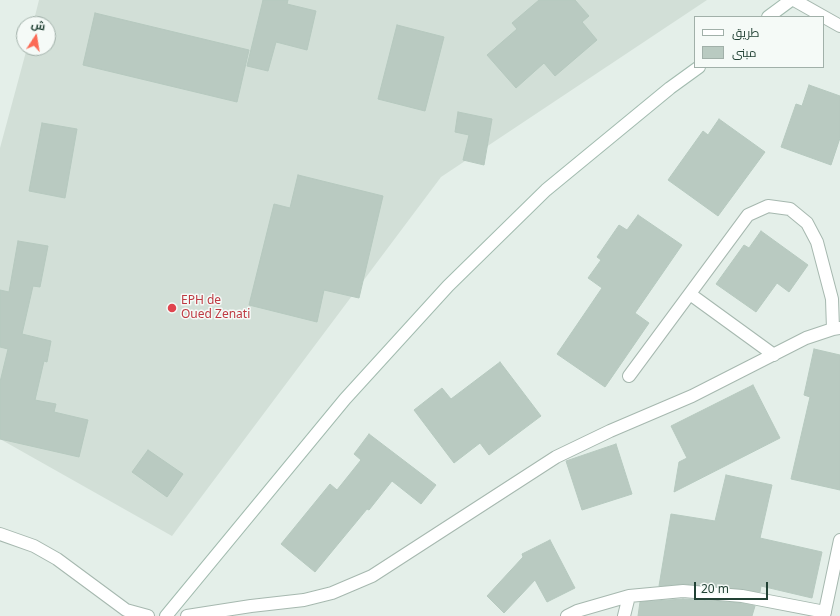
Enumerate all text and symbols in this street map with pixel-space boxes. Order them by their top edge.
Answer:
north arrow [16,16,56,56]
text: ش [30,16,47,34]
legend [694,16,824,68]
text: طريق [732,24,759,41]
text: مبنى [732,44,757,61]
place label: EPH de Oued Zenati [181,294,250,322]
marker: EPH de Oued Zenati [166,302,178,314]
scale bar [696,574,770,600]
text: 20 m [701,580,729,597]

